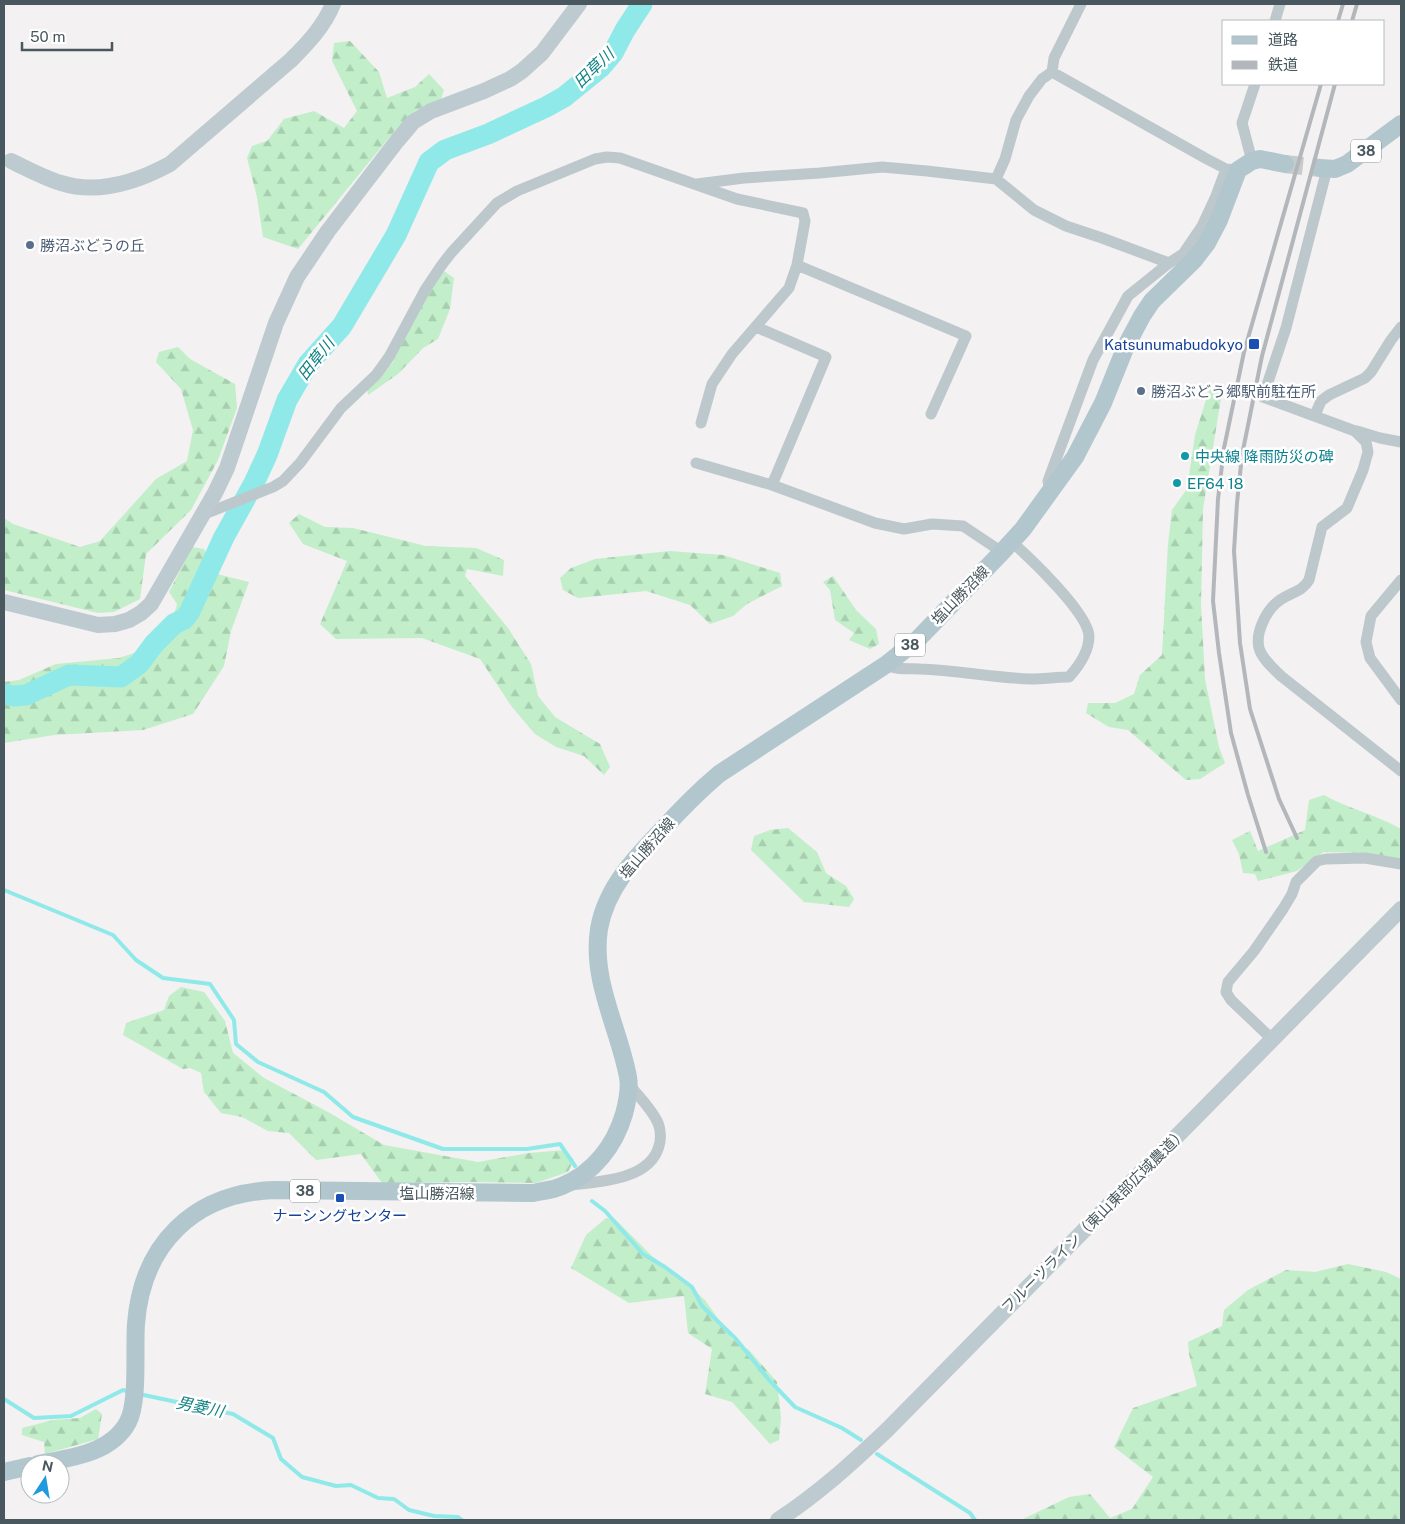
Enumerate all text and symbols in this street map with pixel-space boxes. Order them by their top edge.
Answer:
scale bar [22,20,112,52]
legend [1222,20,1385,85]
text: 50 m [30,28,65,45]
text: 道路 [1268,31,1298,48]
water label: 田草川 [570,43,619,92]
text: 鉄道 [1268,56,1298,73]
road number: 38 [1351,140,1381,162]
place label: 勝沼ぶどうの丘 [40,237,145,254]
marker: 勝沼ぶどうの丘 [24,239,36,251]
water label: 田草川 [294,333,339,384]
place label: Katsunumabudokyo [1104,336,1243,353]
marker: Katsunumabudokyo [1247,337,1261,351]
place label: 勝沼ぶどう郷駅前駐在所 [1151,383,1316,400]
marker: 勝沼ぶどう郷駅前駐在所 [1135,385,1147,397]
place label: 中央線 降雨防災の碑 [1195,448,1334,465]
marker: 中央線 降雨防災の碑 [1179,450,1191,462]
place label: EF64 18 [1187,475,1244,492]
marker: EF64 18 [1171,477,1183,489]
street label: 塩山勝沼線 [928,562,992,628]
road number: 38 [895,634,925,656]
street label: 塩山勝沼線 [616,814,678,882]
street label: フルーツライン（東山東部広域農道） [998,1124,1190,1316]
road number: 38 [290,1180,320,1202]
street label: 塩山勝沼線 [399,1185,475,1202]
marker: ナーシングセンター [334,1192,346,1204]
place label: ナーシングセンター [273,1207,407,1224]
water label: 男菱川 [175,1393,227,1422]
north arrow [20,1454,70,1504]
text: N [41,1457,55,1475]

